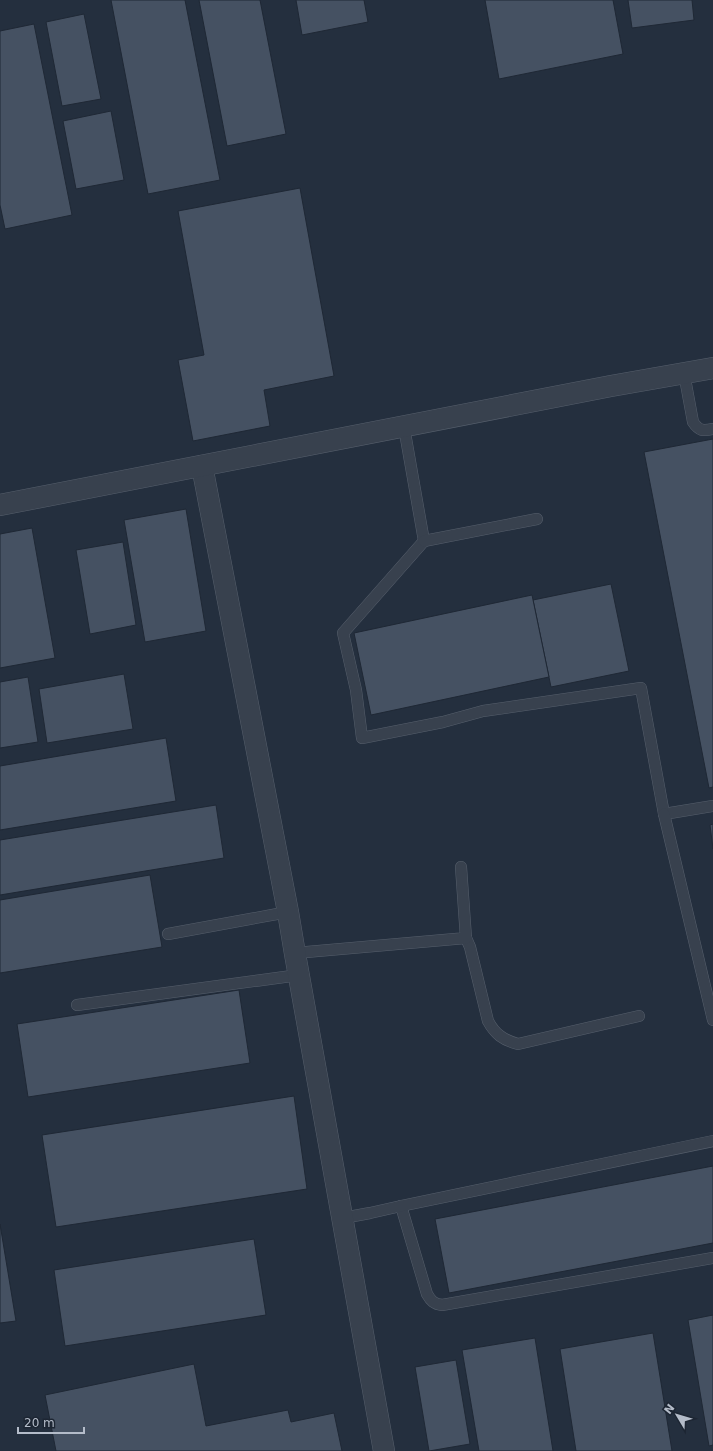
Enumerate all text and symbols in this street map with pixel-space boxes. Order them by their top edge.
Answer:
north arrow [657,1395,697,1435]
text: N [662,1402,677,1417]
scale bar [18,1409,84,1435]
text: 20 m [24,1416,55,1430]

